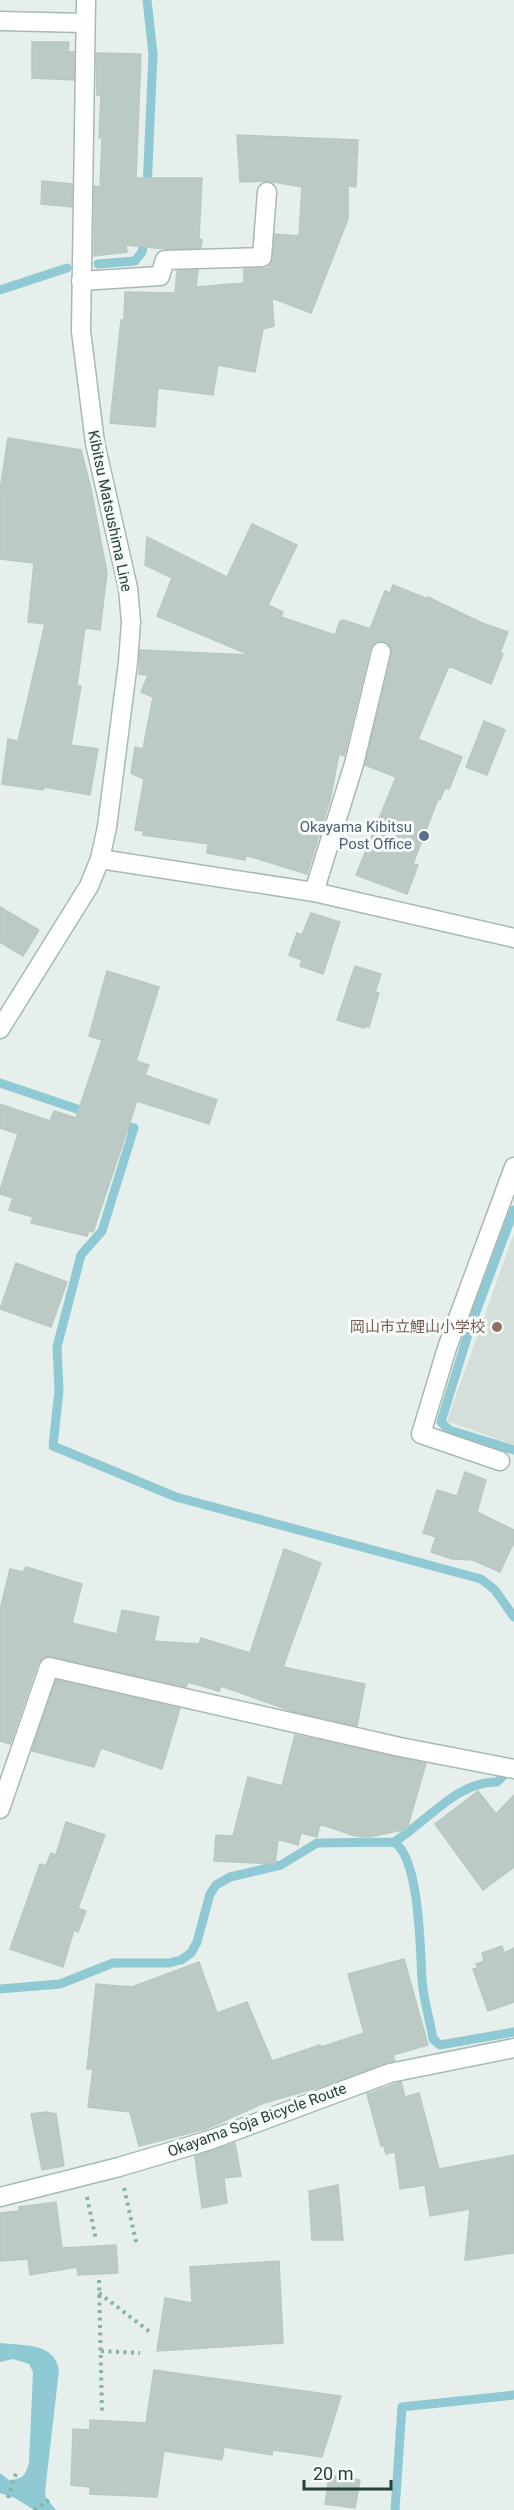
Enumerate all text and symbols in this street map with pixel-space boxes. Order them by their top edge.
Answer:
street label: Kibitsu Matsushima Line [84,429,136,593]
place label: Okayama Kibitsu Post Office [300,818,412,853]
marker: Okayama Kibitsu Post Office [417,829,431,843]
place label: 岡山市立鯉山小学校 [350,1318,485,1336]
marker: 岡山市立鯉山小学校 [490,1320,504,1334]
street label: Okayama Soja Bicycle Route [165,2079,349,2161]
scale bar [304,2453,391,2491]
text: 20 m [313,2463,353,2484]

